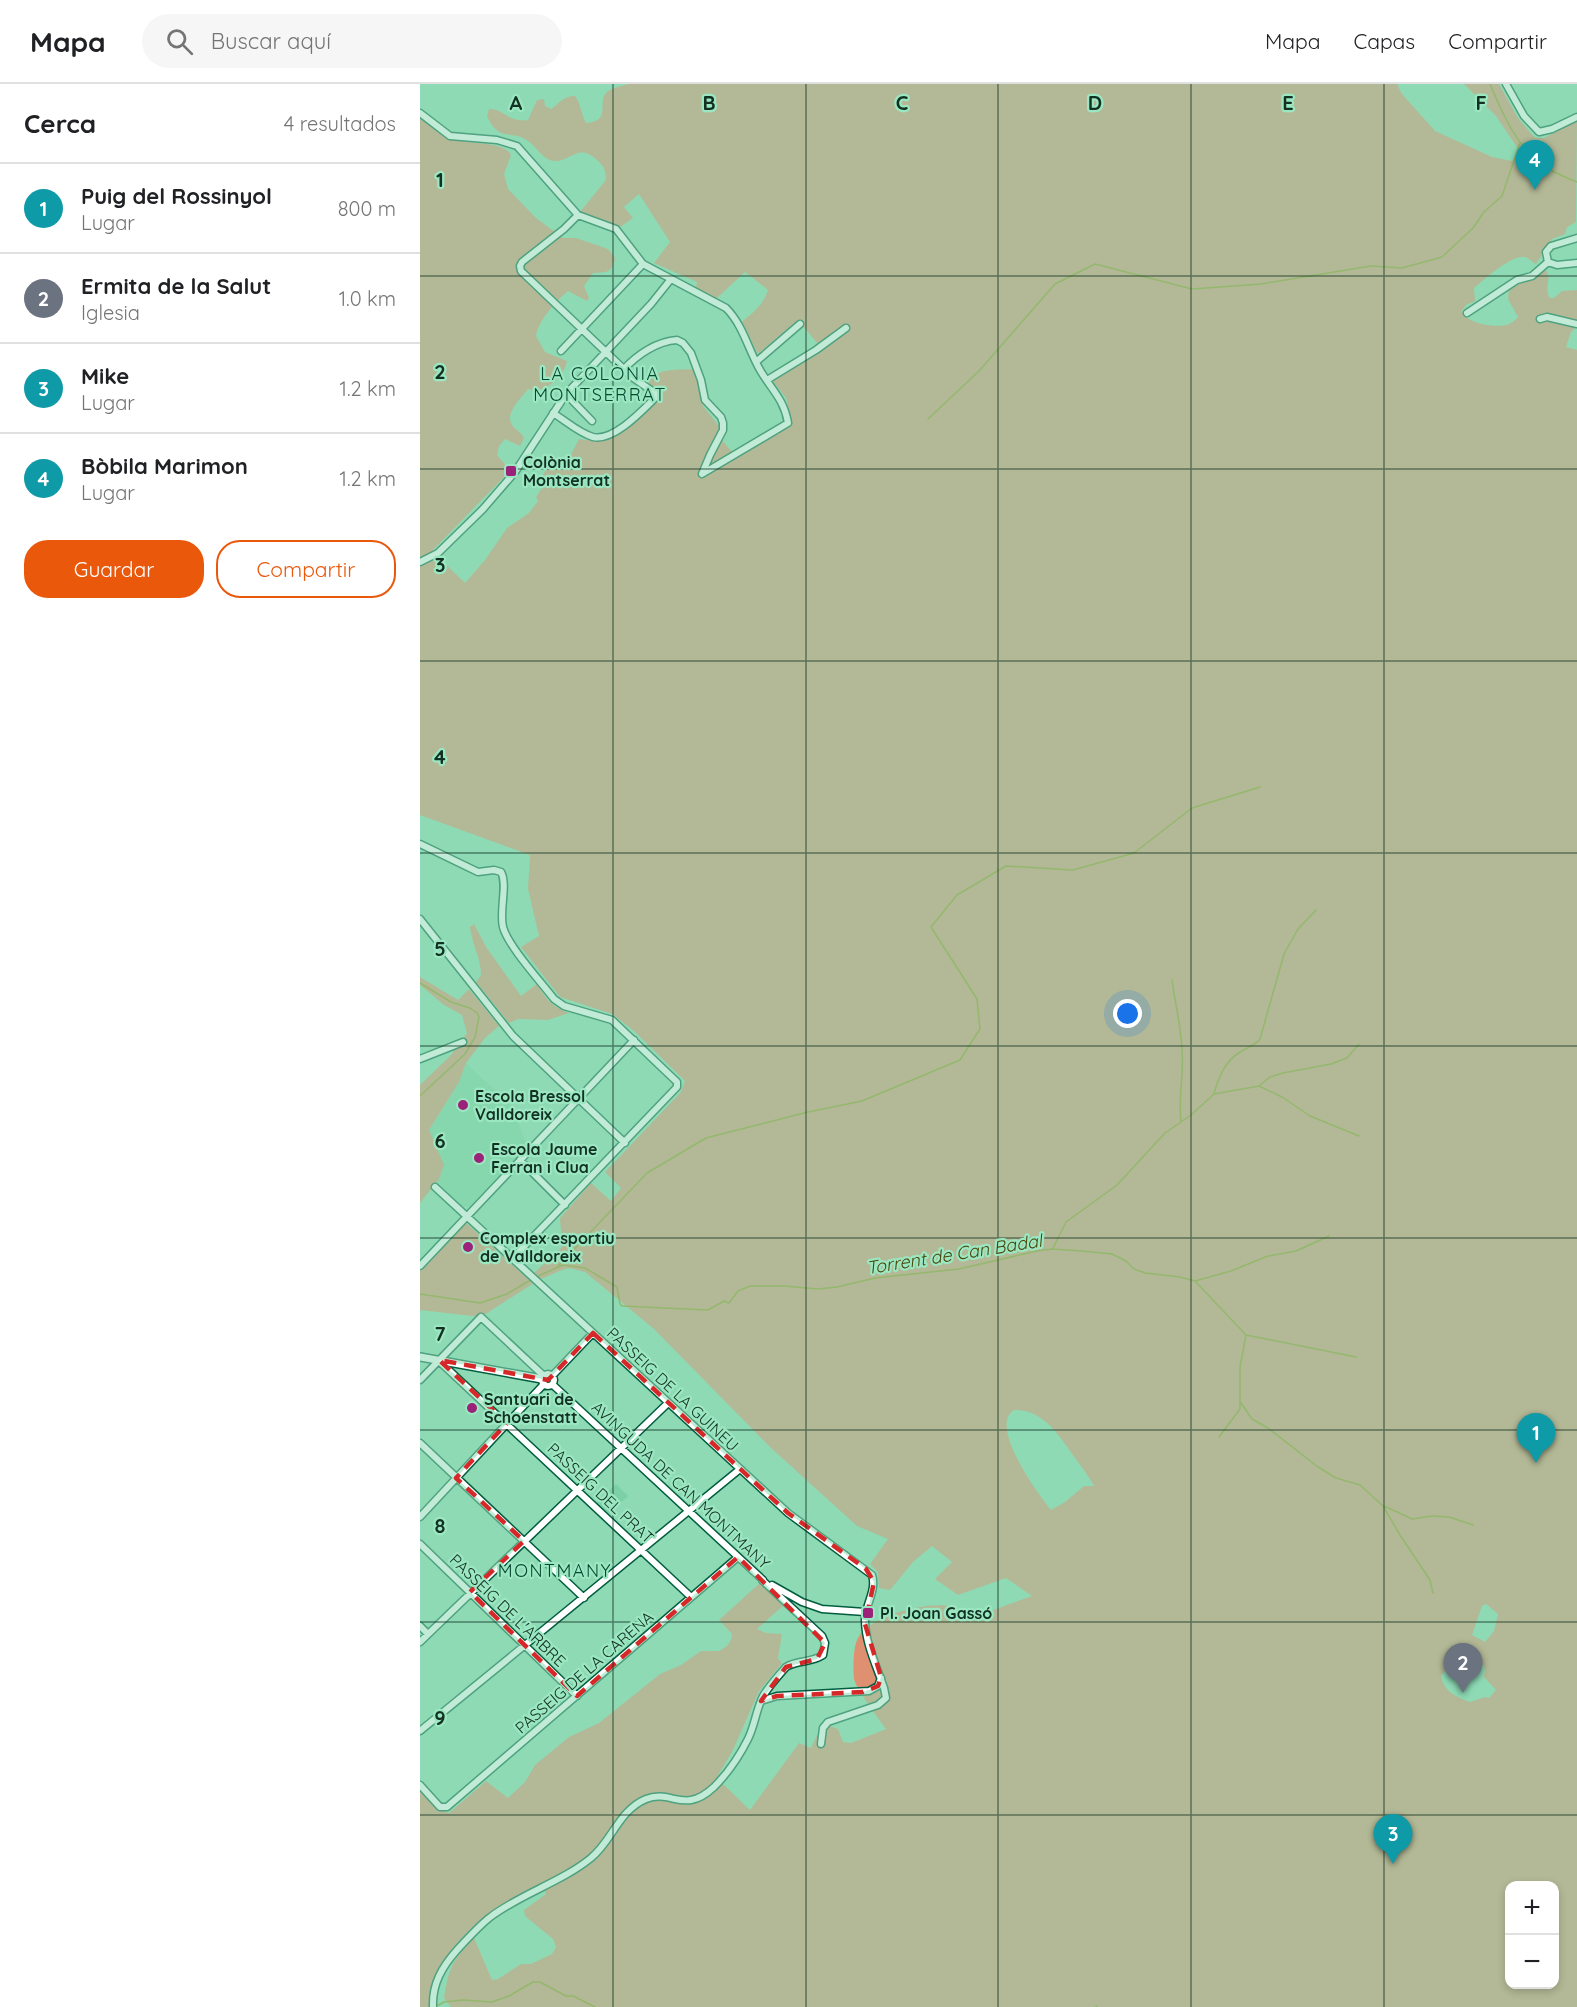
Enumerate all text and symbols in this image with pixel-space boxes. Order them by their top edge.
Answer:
search box [142,14,562,68]
text: Mapa [30,24,106,59]
icon: search [163,25,196,58]
text: Buscar aquí [211,27,331,55]
text: Mapa [1265,28,1320,54]
text: Capas [1353,28,1415,54]
text: Compartir [1448,28,1547,54]
text: A [510,90,523,115]
text: B [702,90,716,115]
text: C [896,90,909,115]
text: D [1088,90,1102,115]
text: E [1282,90,1294,115]
text: F [1475,90,1487,115]
text: Cerca [24,107,96,140]
text: 4 resultados [284,111,396,136]
pin: 4 [1516,141,1554,190]
text: 1 [436,167,444,192]
text: Puig del Rossinyol [81,182,272,210]
text: 1 [40,196,47,221]
text: 800 m [338,196,396,221]
text: Lugar [81,210,135,235]
text: Ermita de la Salut [81,272,271,300]
text: 2 [38,286,49,311]
text: 1.0 km [339,286,396,311]
text: Iglesia [81,300,140,325]
text: 2 [434,359,446,384]
text: Mike [81,362,129,390]
district label: LA COLÒNIA MONTSERRAT [533,362,667,406]
text: 3 [38,376,49,401]
text: 1.2 km [340,376,396,401]
text: Lugar [81,390,135,415]
text: Bòbila Marimon [81,452,248,480]
place label: Colònia Montserrat [523,452,610,490]
marker: Colònia Montserrat [504,464,518,478]
text: 4 [38,466,49,491]
text: 1.2 km [340,466,396,491]
text: Lugar [81,480,135,505]
button: Guardar [24,540,204,598]
button: Compartir [216,540,396,598]
text: 3 [435,552,445,577]
text: 4 [434,744,446,769]
text: 5 [434,936,446,961]
your location [1113,999,1142,1028]
place label: Escola Bressol Valldoreix [475,1086,585,1124]
marker: Escola Bressol Valldoreix [456,1098,470,1112]
text: 6 [434,1128,446,1153]
place label: Escola Jaume Ferran i Clua [491,1139,597,1177]
marker: Escola Jaume Ferran i Clua [472,1151,486,1165]
place label: Complex esportiu de Valldoreix [480,1228,615,1266]
water label: Torrent de Can Badal [865,1228,1045,1279]
marker: Complex esportiu de Valldoreix [461,1240,475,1254]
text: 7 [435,1321,446,1346]
street label: PASSEIG DE LA GUINEU [603,1323,743,1455]
place label: Santuari de Schoenstatt [484,1389,578,1427]
street label: AVINGUDA DE CAN MONTMANY [588,1397,774,1573]
marker: Santuari de Schoenstatt [465,1401,479,1415]
pin: 1 [1516,1414,1556,1463]
street label: PASSEIG DEL PRAT [543,1438,659,1548]
text: 8 [435,1513,446,1538]
street label: PASSEIG DE L'ARBRE [446,1549,570,1671]
district label: MONTMANY [498,1559,612,1582]
place label: Pl. Joan Gassó [880,1603,992,1623]
marker: Pl. Joan Gassó [861,1606,875,1620]
street label: PASSEIG DE LA CARENA [511,1607,657,1737]
pin: 2 [1444,1644,1482,1693]
text: 9 [434,1705,446,1730]
pin: 3 [1374,1814,1412,1864]
map controls [1505,1881,1559,1989]
button: + [1505,1881,1559,1935]
button: − [1505,1935,1559,1989]

